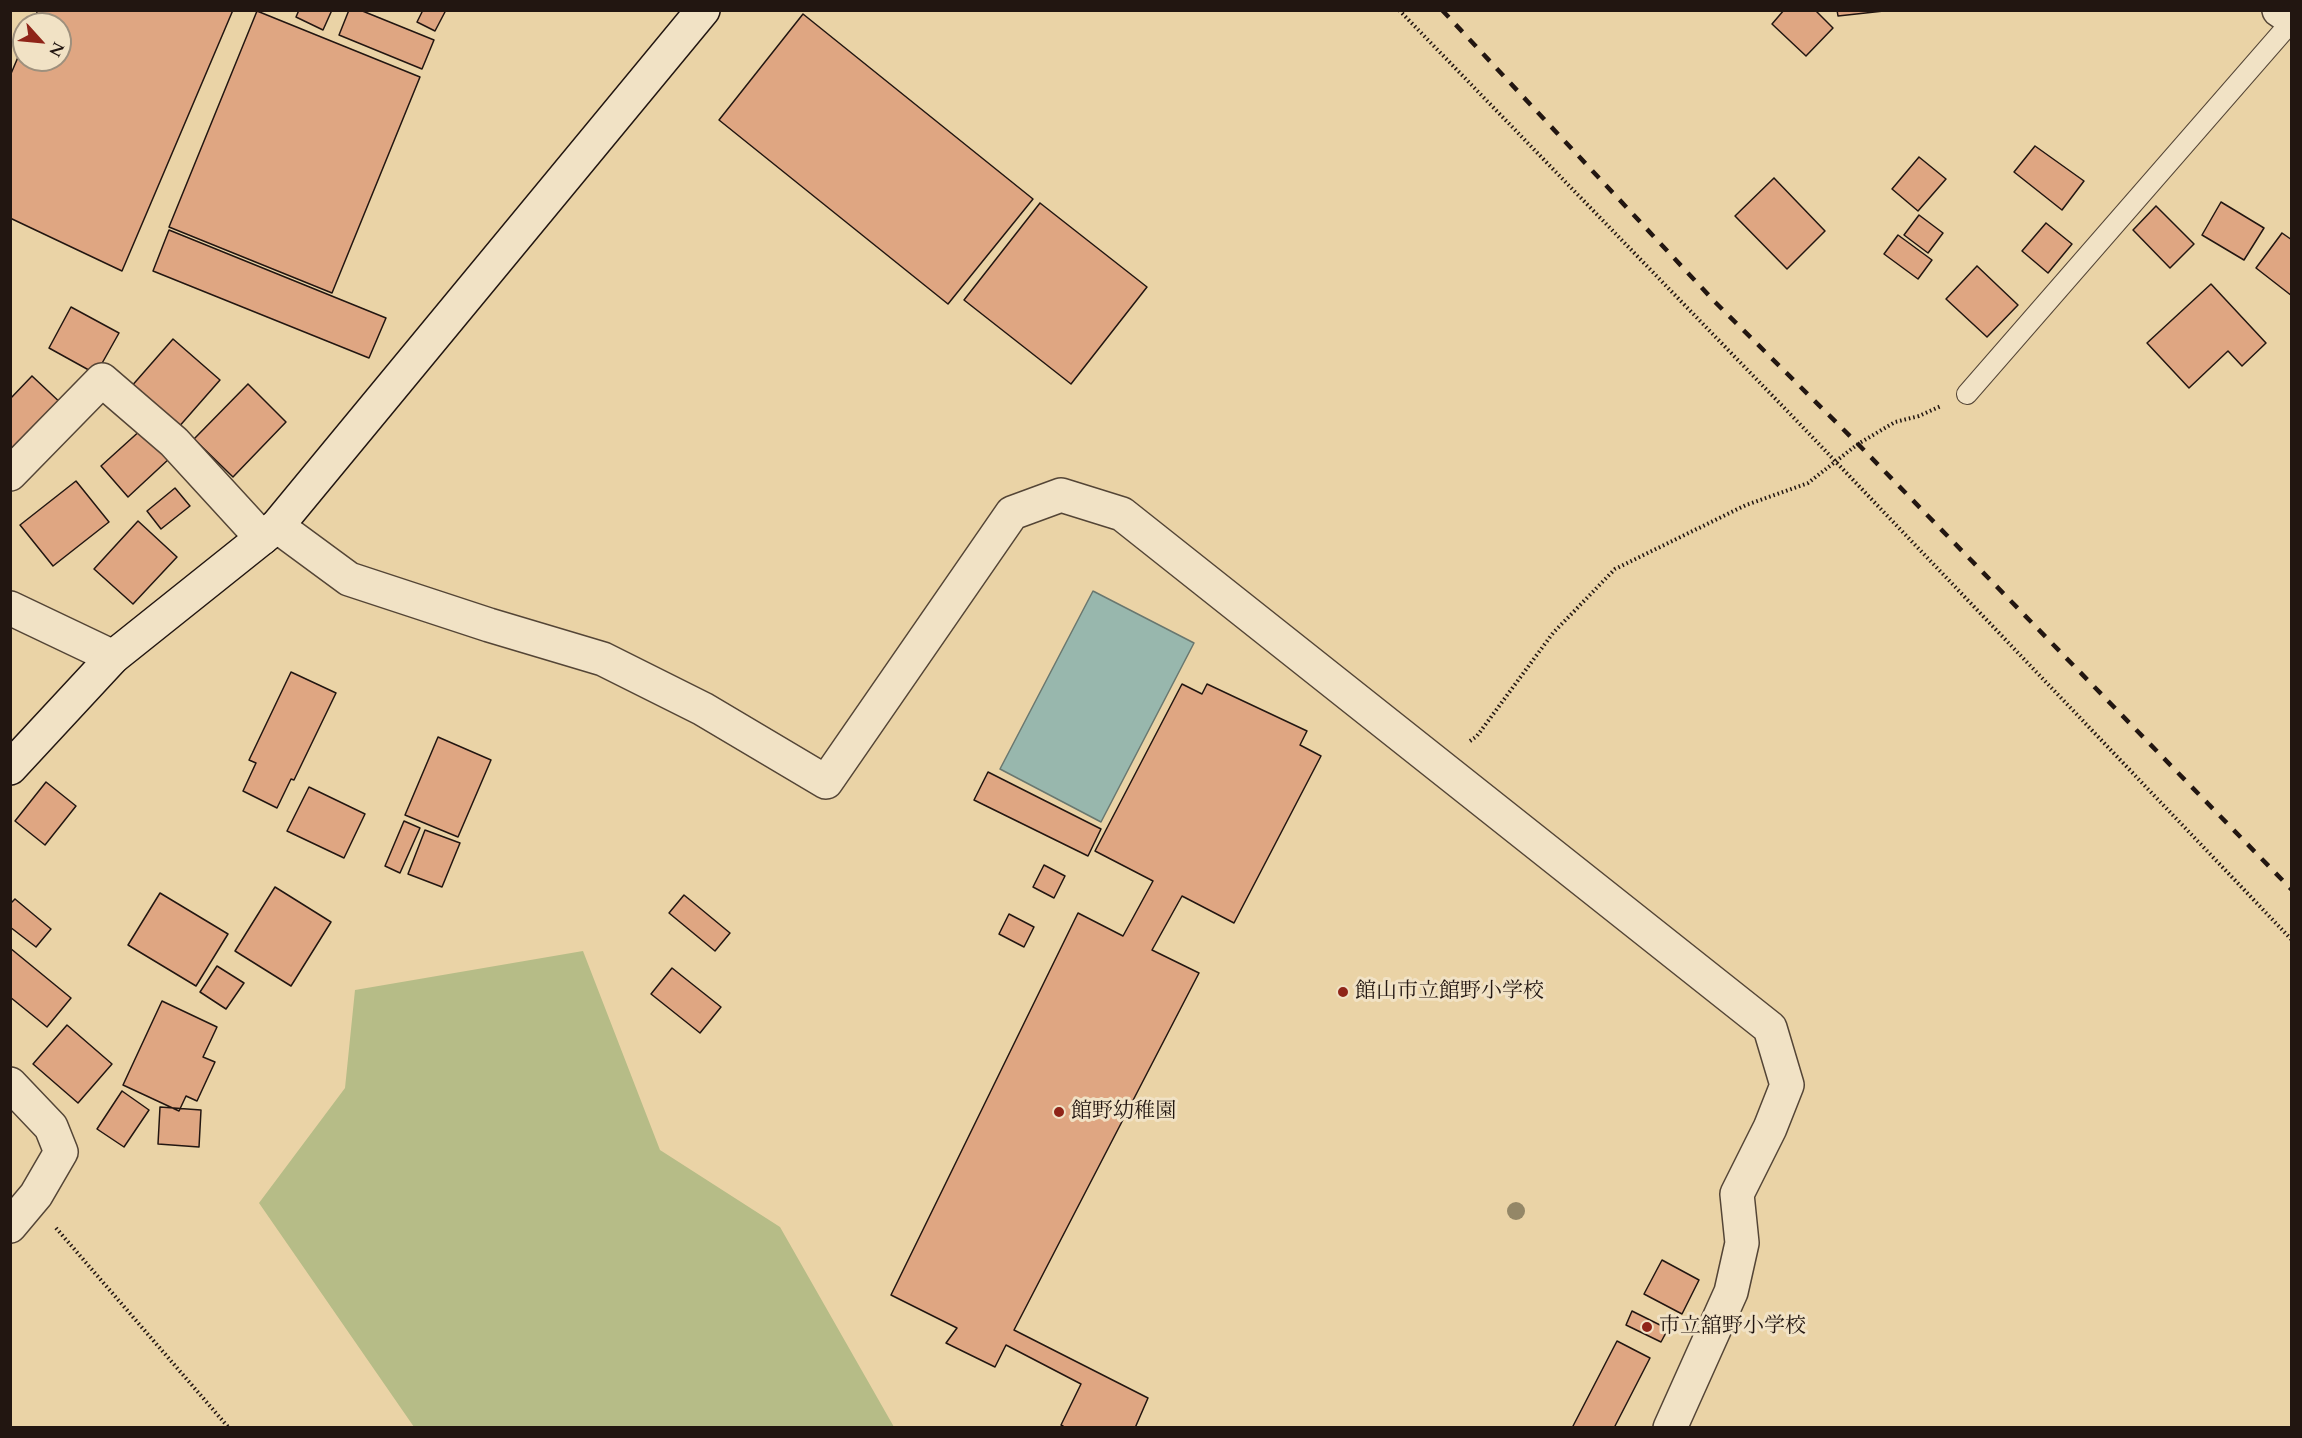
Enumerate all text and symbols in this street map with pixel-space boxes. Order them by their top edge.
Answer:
north arrow [12,12,72,72]
text: N [43,38,69,60]
place label: 館山市立館野小学校 [1355,979,1544,1005]
marker: 館山市立館野小学校 [1336,985,1350,999]
place label: 館野幼稚園 [1071,1099,1176,1125]
marker: 館野幼稚園 [1052,1105,1066,1119]
place label: 市立舘野小学校 [1659,1314,1806,1340]
marker: 市立舘野小学校 [1640,1320,1654,1334]

